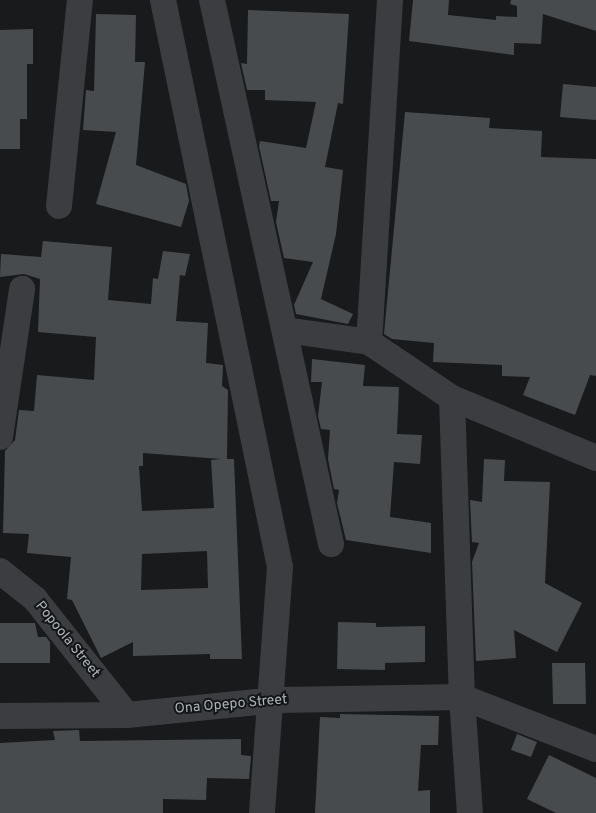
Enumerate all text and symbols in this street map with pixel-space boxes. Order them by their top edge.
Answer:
street label: Popoola Street [31,598,103,682]
street label: Ona Opepo Street [174,692,288,718]

